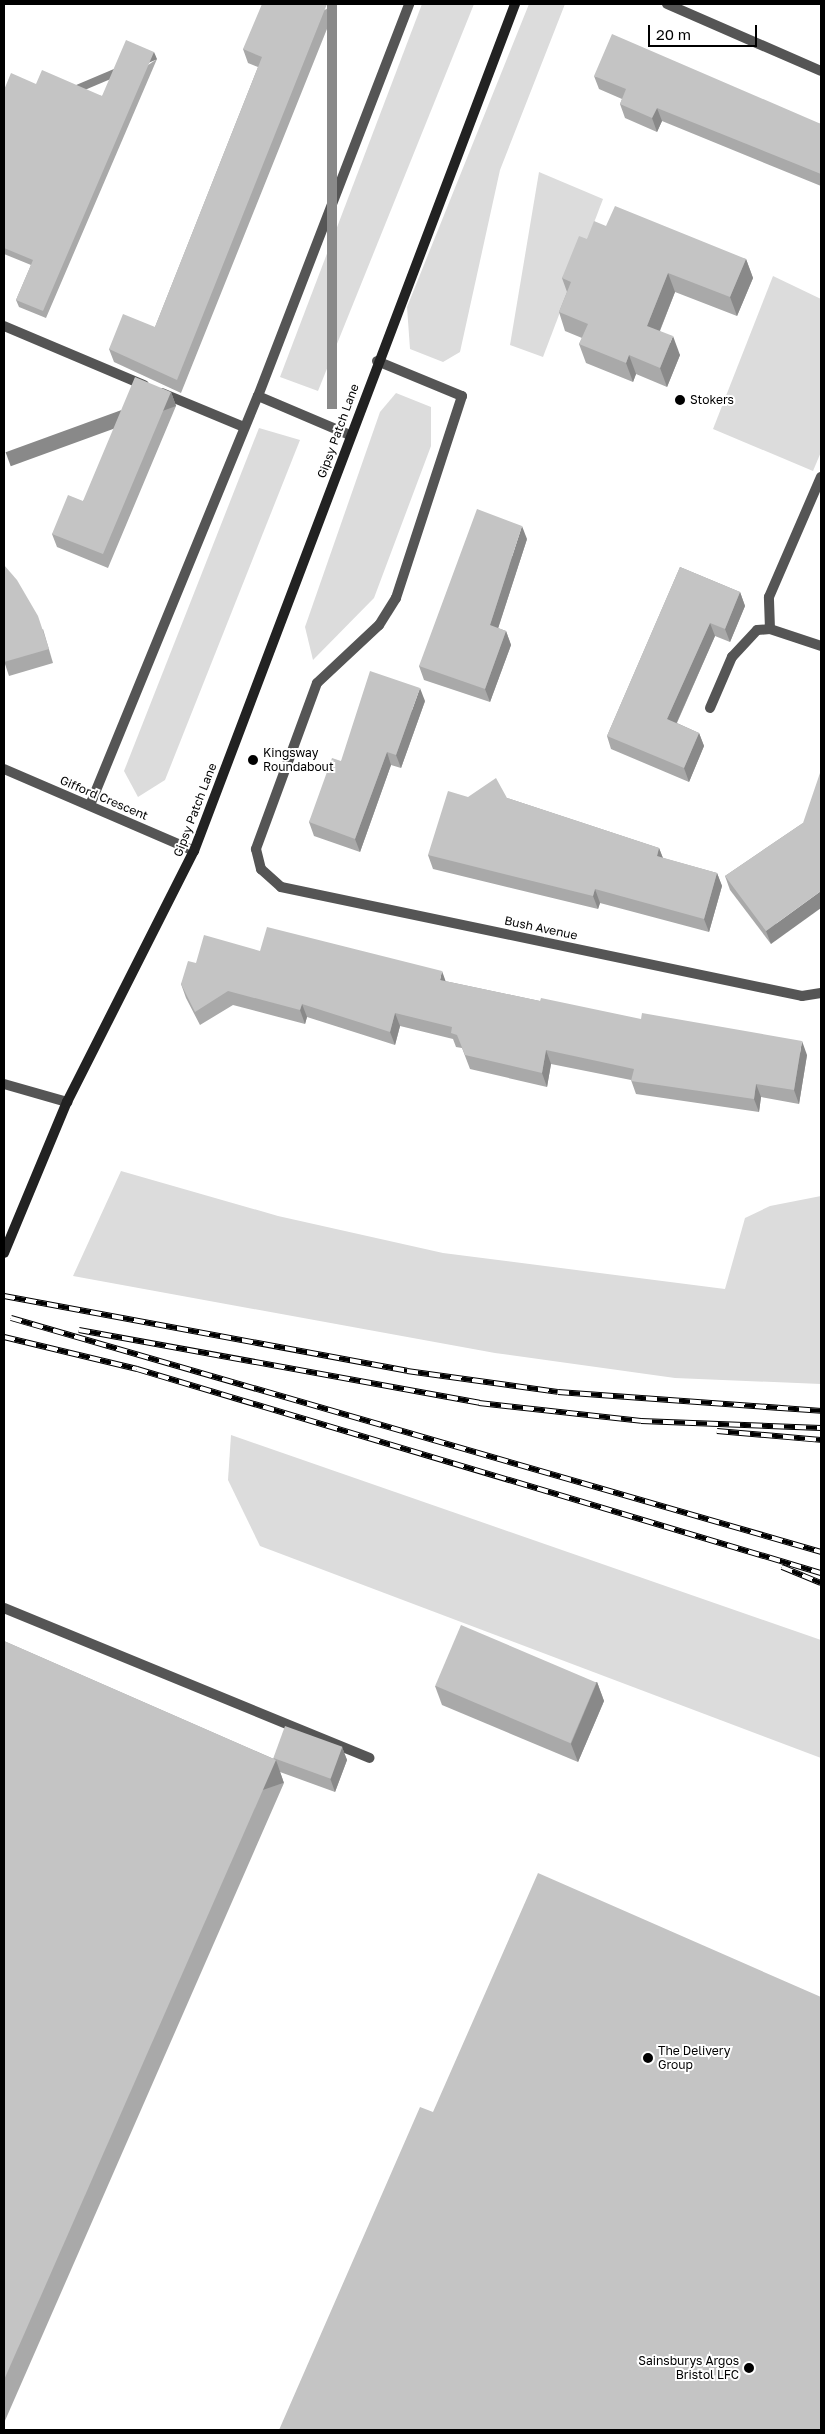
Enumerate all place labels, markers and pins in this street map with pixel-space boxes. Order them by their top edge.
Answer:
place label: Stokers [690,393,734,407]
marker: Stokers [674,394,686,406]
place label: Kingsway Roundabout [263,746,334,774]
marker: Kingsway Roundabout [247,754,259,766]
place label: The Delivery Group [658,2044,730,2072]
marker: The Delivery Group [642,2052,654,2064]
place label: Sainsburys Argos Bristol LFC [638,2354,739,2382]
marker: Sainsburys Argos Bristol LFC [743,2362,755,2374]

